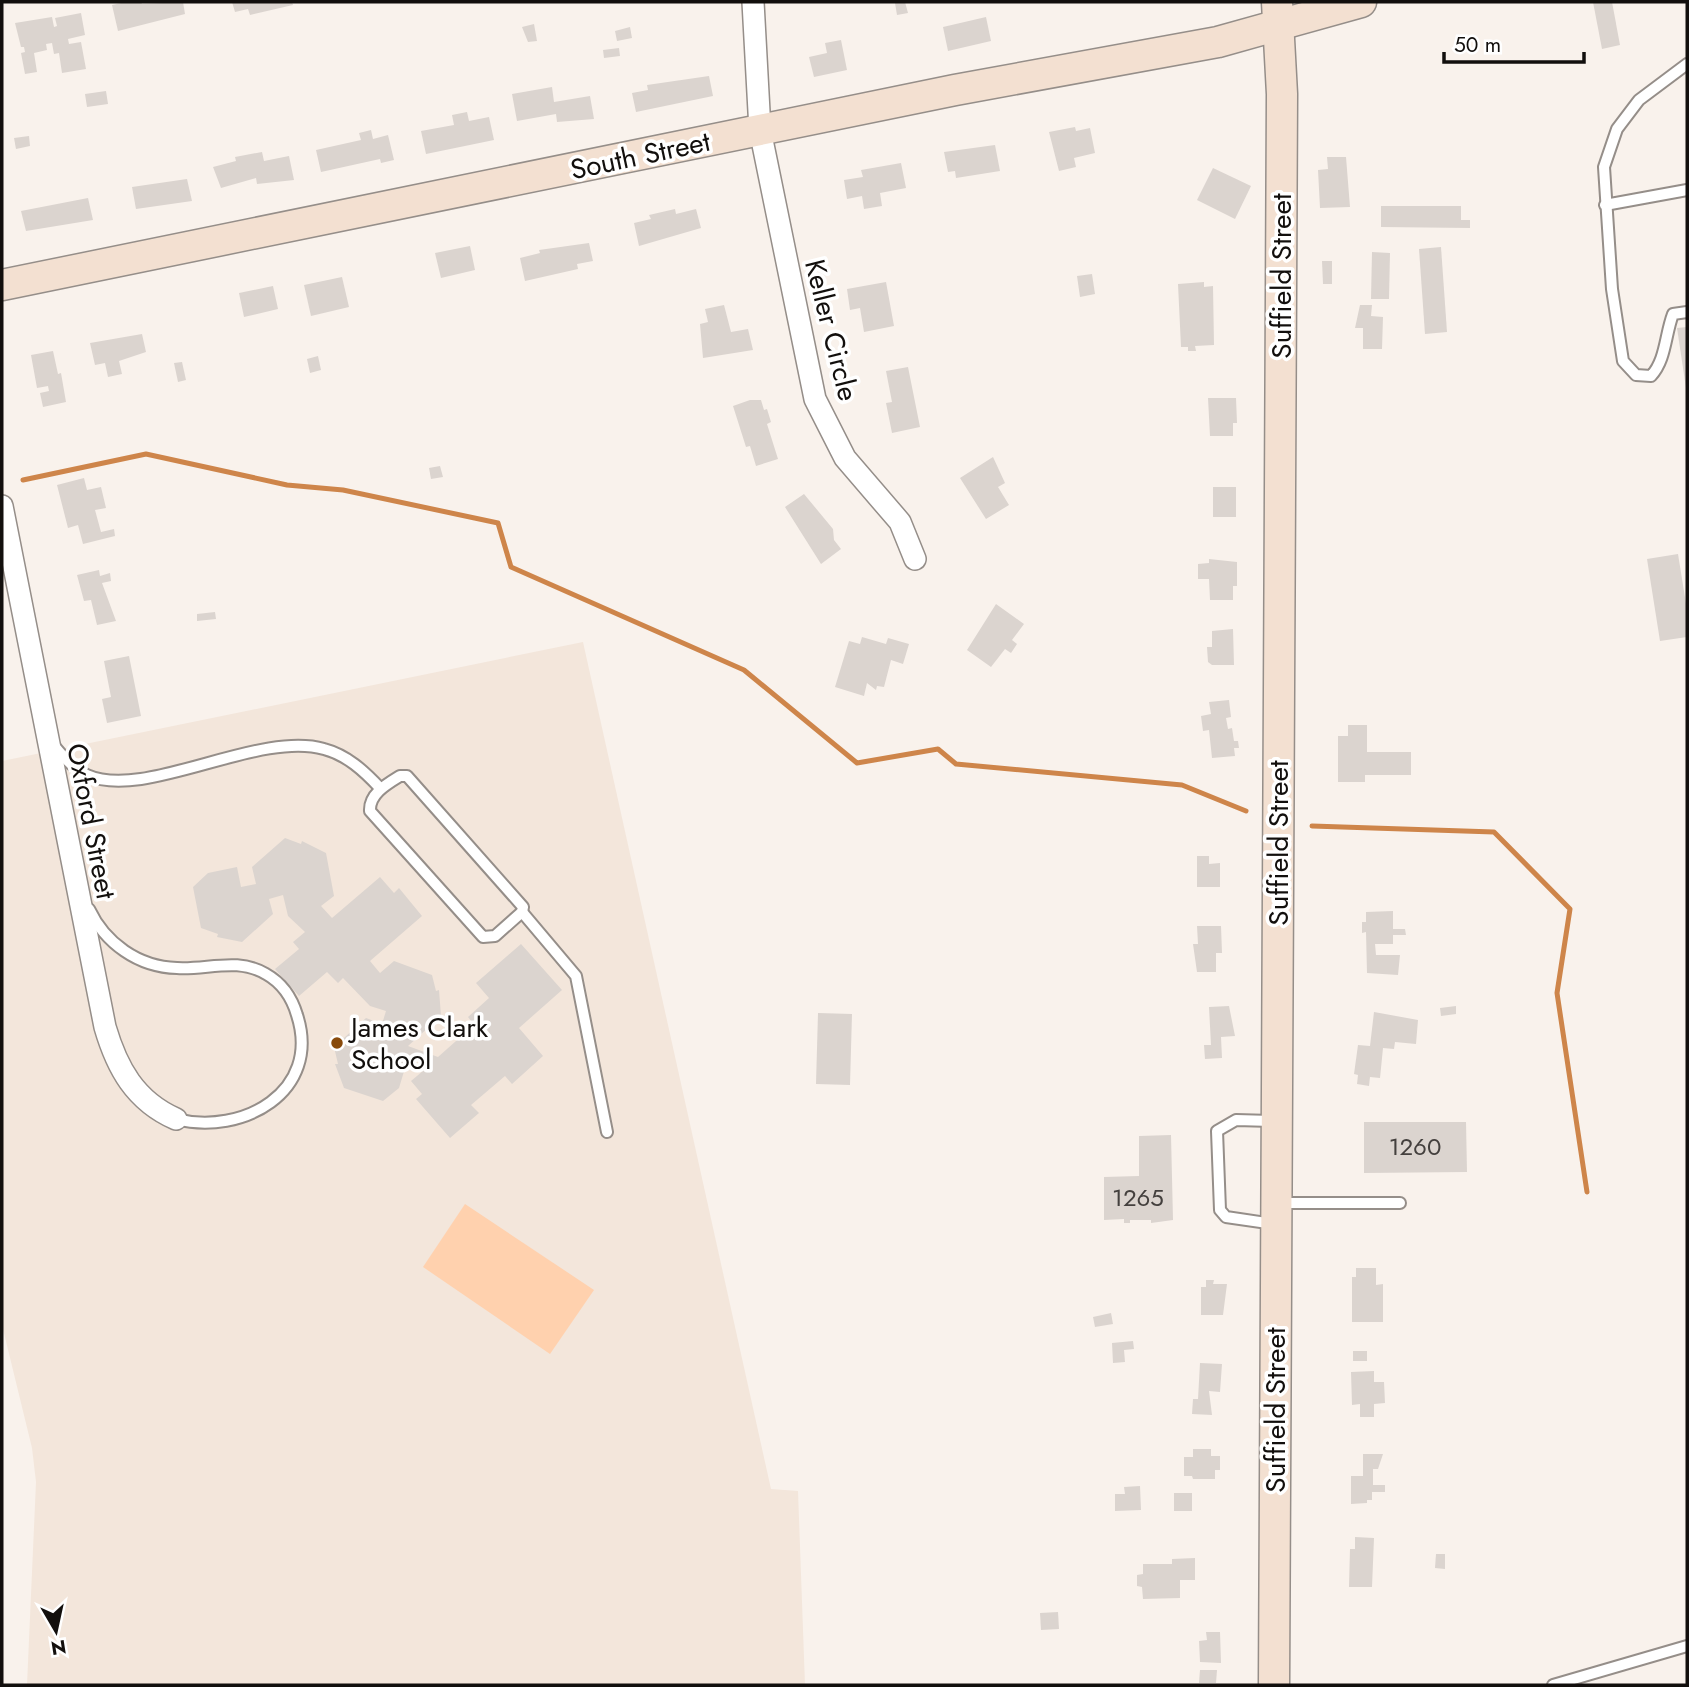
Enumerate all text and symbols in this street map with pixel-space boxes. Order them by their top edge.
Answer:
scale bar [1444,21,1584,65]
text: 50 m [1454,30,1501,60]
street label: South Street [566,121,714,190]
street label: Suffield Street [1261,193,1302,359]
street label: Keller Circle [794,255,869,405]
street label: Oxford Street [56,740,127,903]
street label: Suffield Street [1258,760,1299,926]
place label: James Clark School [347,1007,489,1080]
marker: James Clark School [329,1035,345,1051]
house number: 1260 [1389,1129,1441,1164]
house number: 1265 [1112,1180,1164,1215]
street label: Suffield Street [1255,1327,1296,1493]
north arrow [21,1596,91,1666]
text: N [49,1633,68,1662]

